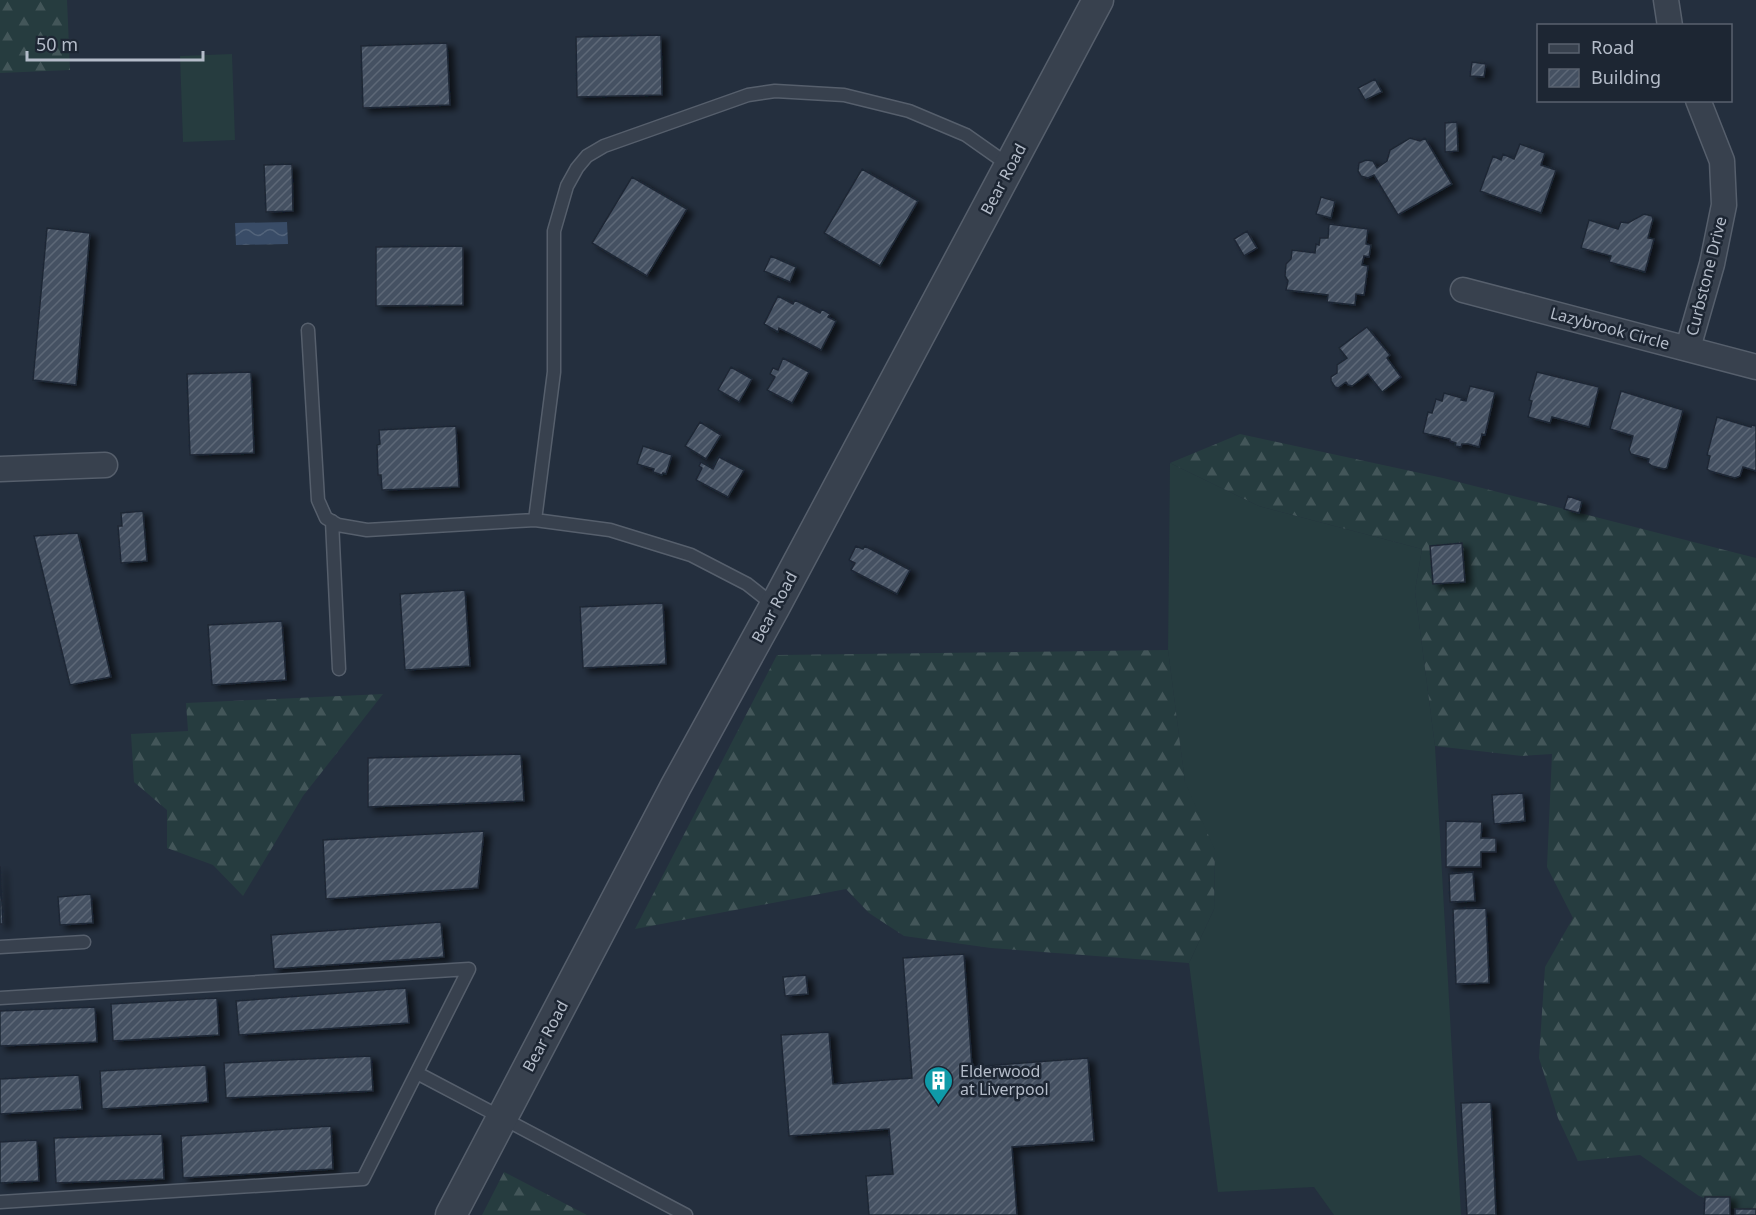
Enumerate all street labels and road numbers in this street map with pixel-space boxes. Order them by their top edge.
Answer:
street label: Bear Road [975,140,1031,218]
street label: Curbstone Drive [1681,214,1731,338]
street label: Lazybrook Circle [1548,302,1672,354]
street label: Bear Road [746,568,802,646]
street label: Bear Road [517,997,573,1075]

